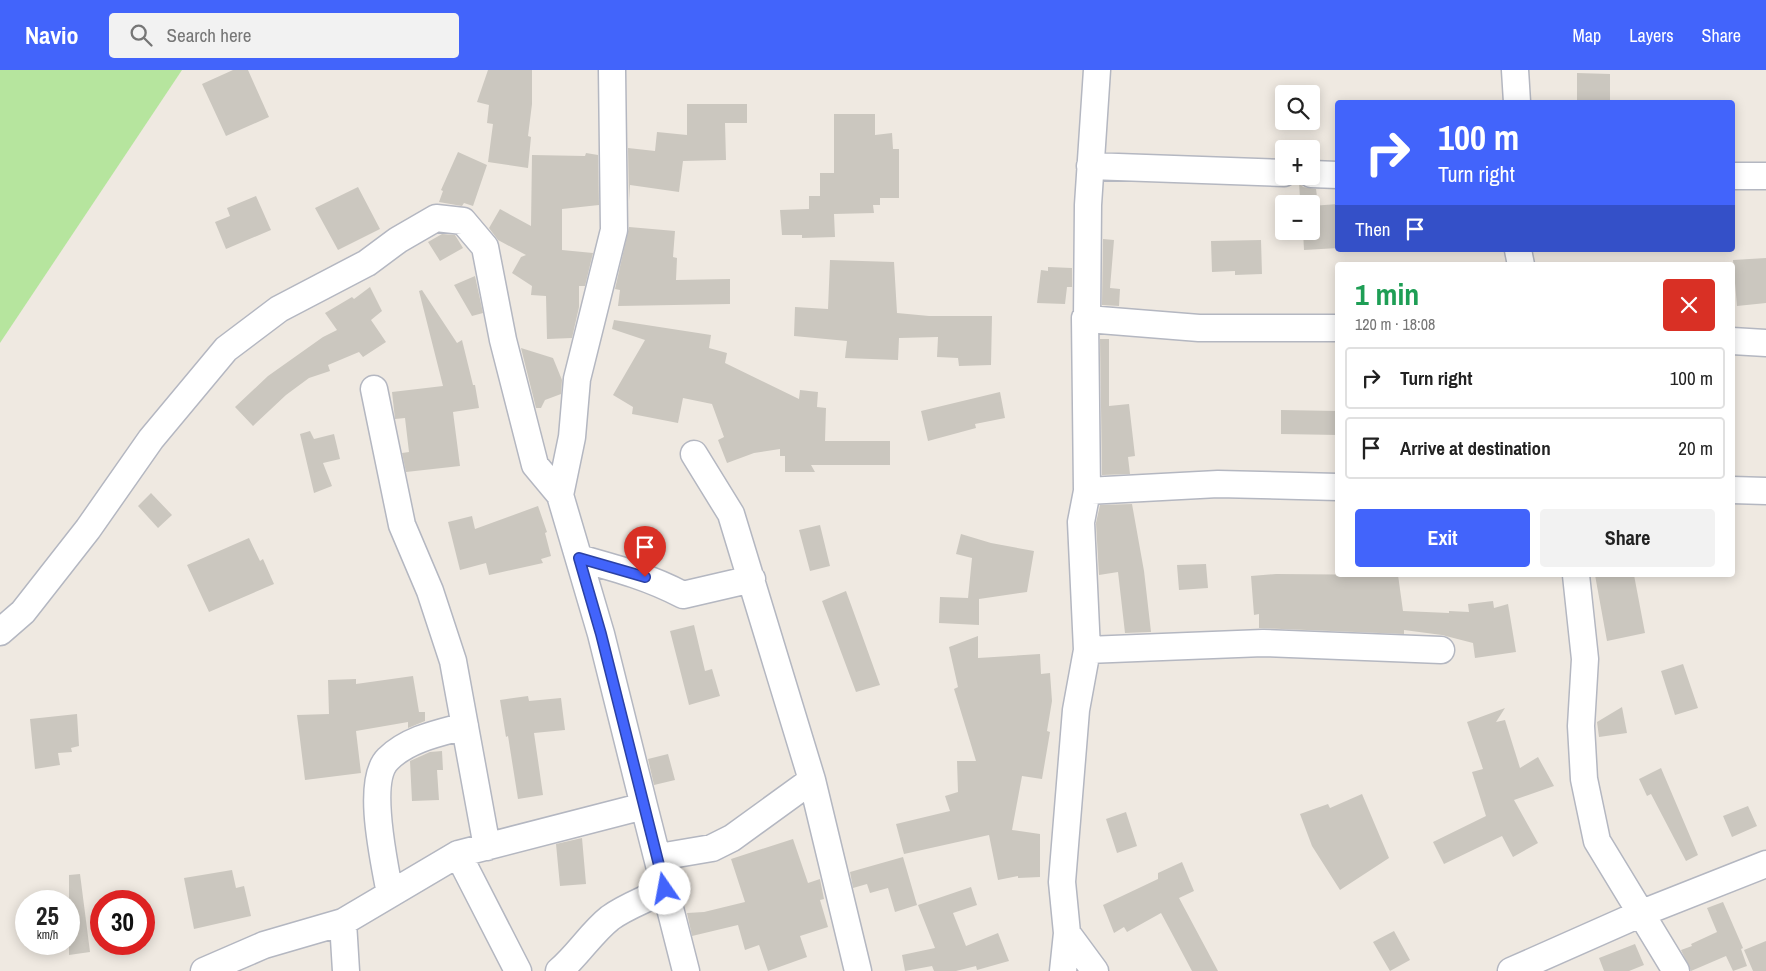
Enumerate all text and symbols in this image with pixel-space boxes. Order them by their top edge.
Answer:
search box [109,13,459,58]
text: Navio [25,19,79,51]
icon: search [127,21,155,49]
text: Search here [167,22,251,48]
text: Map [1573,23,1601,48]
text: Layers [1629,23,1674,48]
text: Share [1702,23,1741,48]
map controls [1275,85,1320,240]
button: search [1275,85,1320,130]
text: 100 m [1438,114,1519,161]
icon: right [1355,120,1420,185]
button: + [1275,140,1320,185]
text: Turn right [1438,159,1515,189]
button: − [1275,195,1320,240]
icon: arrive [1401,215,1429,243]
text: Then [1355,216,1391,242]
text: 1 min [1355,274,1419,314]
button: close [1663,279,1715,331]
text: 120 m · 18:08 [1355,313,1435,335]
icon: right [1357,364,1385,392]
text: Turn right [1400,365,1472,391]
text: 100 m [1670,365,1713,391]
icon: arrive [1357,434,1385,462]
text: Arrive at destination [1400,435,1551,461]
text: 20 m [1678,435,1713,461]
button: Exit [1355,509,1530,567]
button: Share [1540,509,1715,567]
pin [624,526,666,577]
icon: arrive [631,533,659,561]
position arrow [638,862,690,914]
speed limit sign: 30 [90,890,155,955]
text: 25 [36,899,59,933]
text: km/h [37,927,58,943]

